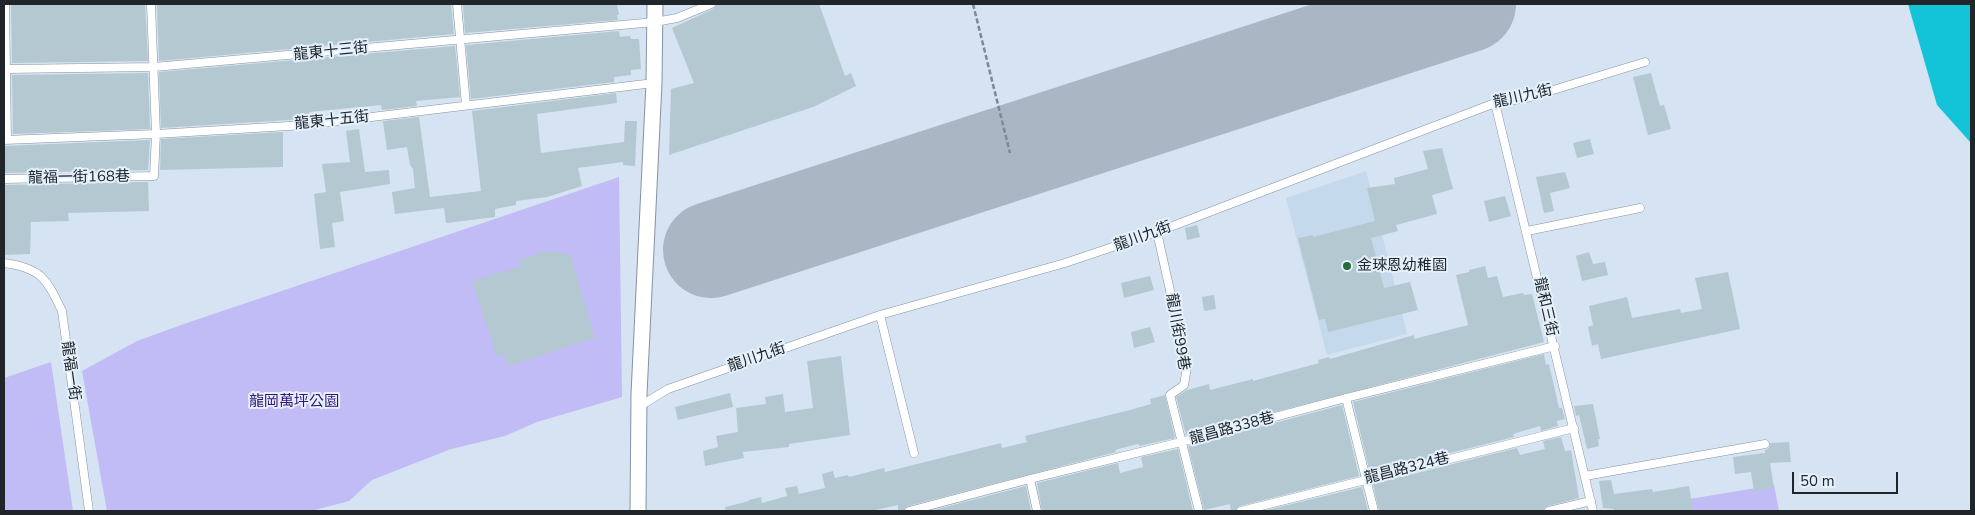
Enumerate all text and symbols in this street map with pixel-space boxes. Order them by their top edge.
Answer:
street label: 龍東十三街 [293,39,369,65]
street label: 龍川九街 [1492,81,1554,113]
street label: 龍東十五街 [294,108,370,134]
street label: 龍福一街168巷 [28,168,130,188]
street label: 龍川九街 [1112,218,1174,256]
place label: 金琜恩幼稚園 [1357,257,1447,275]
marker: 金琜恩幼稚園 [1341,260,1353,272]
street label: 龍和三街 [1529,276,1561,338]
street label: 龍川街99巷 [1161,292,1193,372]
street label: 龍福一街 [57,340,83,402]
street label: 龍川九街 [726,340,788,376]
park label: 龍岡萬坪公園 [249,393,339,411]
street label: 龍昌路338巷 [1188,409,1276,449]
street label: 龍昌路324巷 [1363,450,1451,488]
scale bar [1795,462,1901,494]
text: 50 m [1800,471,1835,491]

